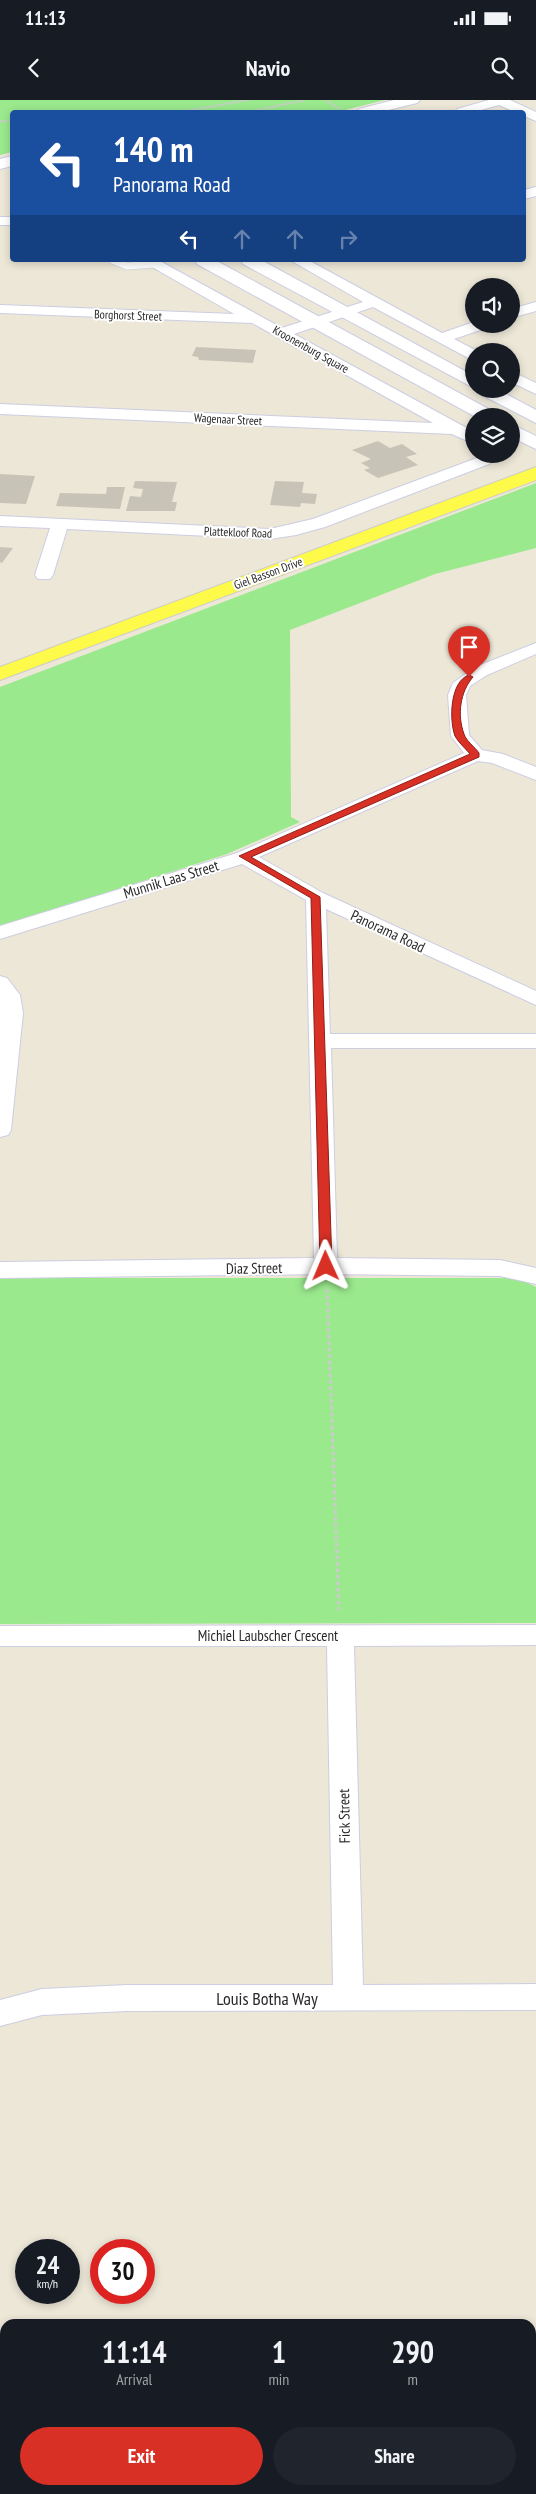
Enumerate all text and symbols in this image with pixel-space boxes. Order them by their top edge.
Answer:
text: 11:13 [25,6,66,30]
icon: back [20,54,48,82]
text: Navio [246,54,290,82]
icon: search [488,54,516,82]
text: 140 m [113,126,194,172]
icon: left [30,130,95,195]
text: Panorama Road [113,170,230,198]
icon: left [175,225,203,253]
icon: ahead [228,225,256,253]
icon: ahead [281,225,309,253]
icon: right [334,225,362,253]
map controls [465,278,520,463]
button: sound [465,278,520,333]
street label: Borghorst Street [94,306,163,324]
street label: Kroonenburg Square [270,322,352,376]
button: search [465,343,520,398]
button: layers [465,408,520,463]
street label: Wagenaar Street [194,410,263,428]
street label: Plattekloof Road [204,523,272,541]
street label: Giel Basson Drive [232,554,305,592]
pin [448,626,490,677]
icon: arrive [455,633,483,661]
street label: Munnik Laas Street [121,856,221,902]
street label: Panorama Road [348,905,428,957]
position arrow [299,1239,351,1291]
street label: Diaz Street [226,1258,282,1278]
street label: Michiel Laubscher Crescent [198,1626,338,1645]
street label: Fick Street [334,1789,354,1843]
street label: Louis Botha Way [216,1987,318,2010]
speed limit sign: 30 [90,2239,155,2304]
text: 24 [36,2249,59,2281]
text: km/h [37,2276,58,2291]
text: 11:14 [102,2332,167,2371]
text: 1 [272,2332,286,2371]
text: 290 [391,2332,434,2371]
text: Arrival [116,2369,152,2389]
text: min [268,2369,289,2389]
text: m [407,2369,418,2389]
button: Exit [20,2427,263,2485]
button: Share [273,2427,516,2485]

